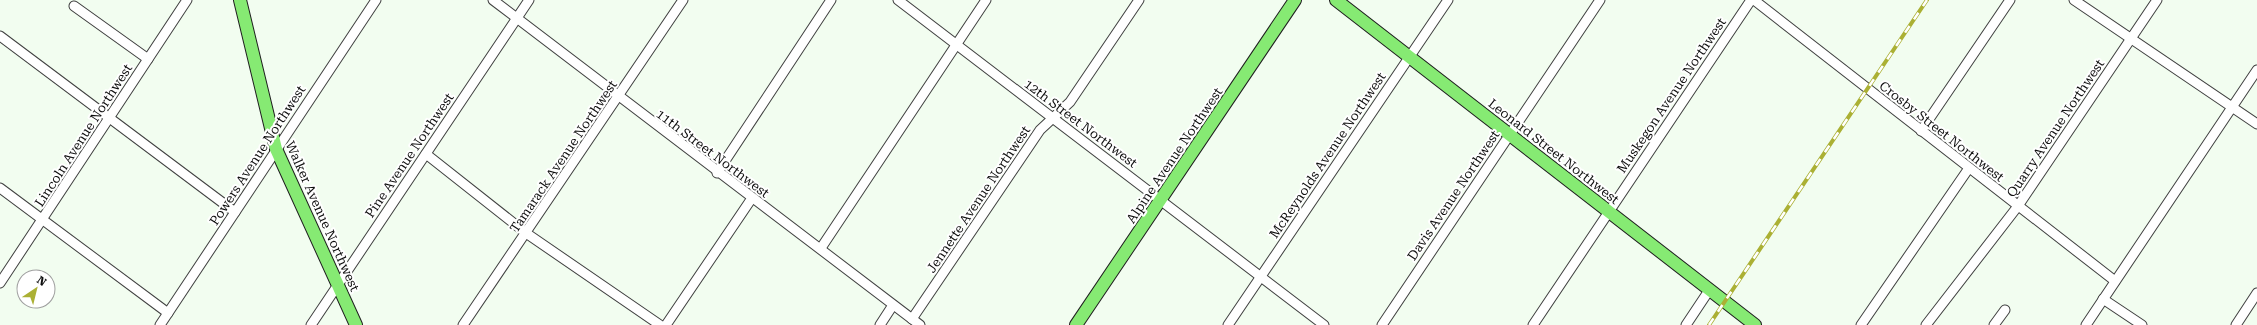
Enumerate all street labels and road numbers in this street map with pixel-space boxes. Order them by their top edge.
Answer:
street label: Muskegon Avenue Northwest [1614,15,1729,176]
street label: Quarry Avenue Northwest [2004,56,2107,200]
street label: Lincoln Avenue Northwest [32,61,135,209]
street label: McReynolds Avenue Northwest [1266,69,1389,241]
street label: 12th Street Northwest [1021,76,1140,171]
street label: Tamarack Avenue Northwest [507,77,620,235]
street label: Crosby Street Northwest [1876,78,2007,185]
street label: Powers Avenue Northwest [207,82,308,228]
street label: Alpine Avenue Northwest [1123,85,1226,226]
street label: Pine Avenue Northwest [362,90,457,220]
street label: Leonard Street Northwest [1485,96,1622,207]
street label: 11th Street Northwest [653,106,772,201]
street label: Jennette Avenue Northwest [924,123,1033,276]
street label: Davis Avenue Northwest [1404,127,1503,263]
street label: Walker Avenue Northwest [283,139,363,294]

